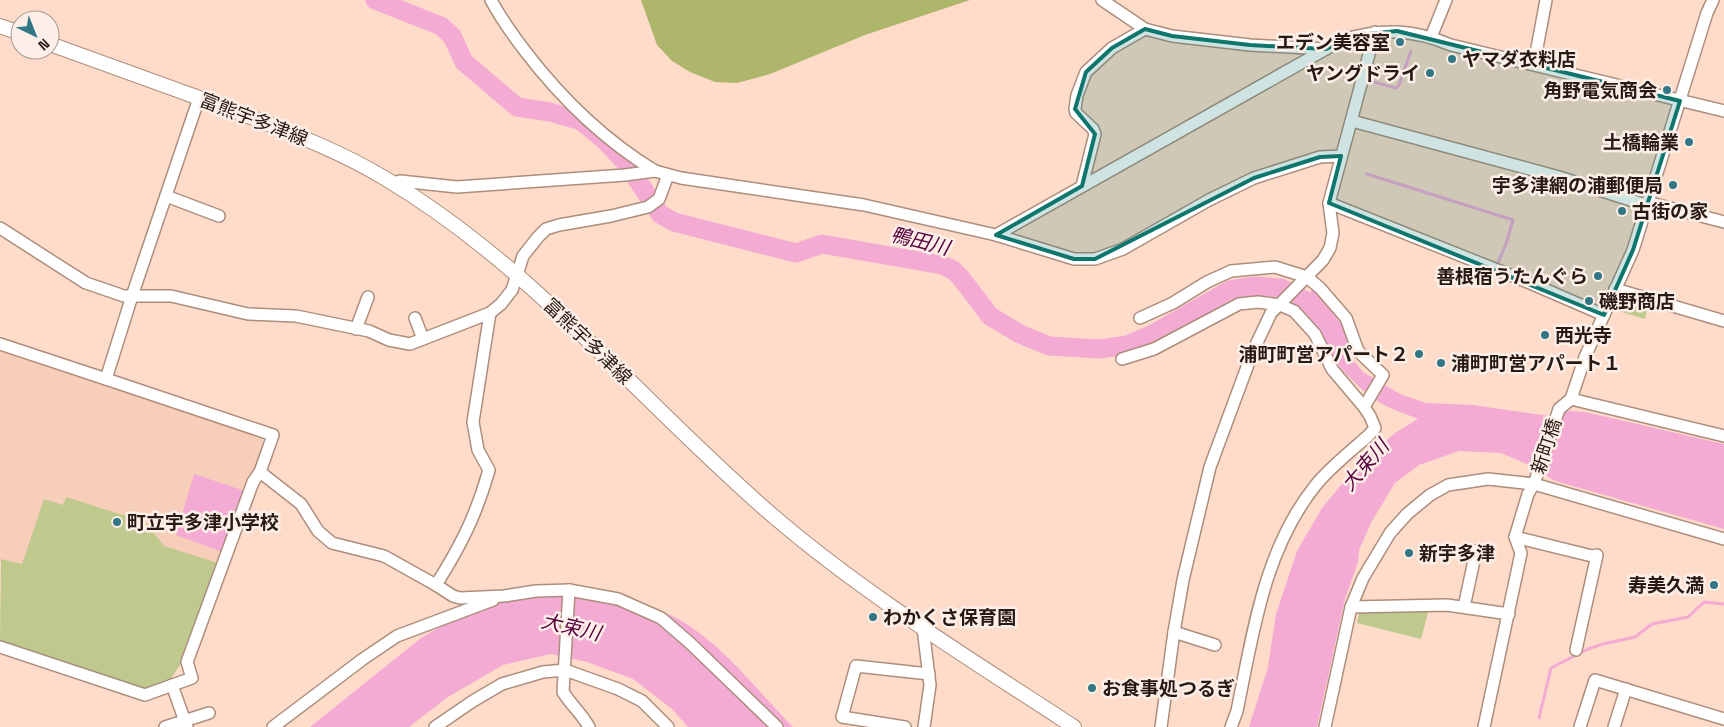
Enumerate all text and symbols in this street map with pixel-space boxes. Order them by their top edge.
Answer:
north arrow [10,10,60,60]
place label: エデン美容室 [1276,30,1390,55]
text: N [34,35,53,54]
marker: エデン美容室 [1394,36,1406,48]
place label: ヤマダ衣料店 [1462,47,1576,72]
marker: ヤマダ衣料店 [1446,53,1458,65]
place label: ヤングドライ [1306,61,1420,86]
marker: ヤングドライ [1424,67,1436,79]
place label: 角野電気商会 [1543,78,1657,103]
marker: 角野電気商会 [1661,84,1673,96]
street label: 富熊宇多津線 [196,87,312,152]
place label: 土橋輪業 [1603,130,1679,155]
marker: 土橋輪業 [1683,136,1695,148]
place label: 宇多津網の浦郵便局 [1492,173,1663,198]
marker: 宇多津網の浦郵便局 [1667,179,1679,191]
place label: 古街の家 [1632,199,1708,224]
marker: 古街の家 [1616,205,1628,217]
water label: 鴨田川 [888,221,954,261]
place label: 善根宿うたんぐら [1436,264,1588,289]
marker: 善根宿うたんぐら [1592,270,1604,282]
place label: 磯野商店 [1599,289,1675,314]
street label: 富熊宇多津線 [538,293,637,390]
marker: 磯野商店 [1583,295,1595,307]
place label: 西光寺 [1555,323,1612,348]
marker: 西光寺 [1539,329,1551,341]
place label: 浦町町営アパート２ [1238,342,1409,367]
marker: 浦町町営アパート２ [1413,348,1425,360]
place label: 浦町町営アパート１ [1451,351,1622,376]
marker: 浦町町営アパート１ [1435,357,1447,369]
street label: 新町橋 [1526,415,1567,477]
water label: 大束川 [1336,432,1396,496]
place label: 町立宇多津小学校 [127,510,279,535]
marker: 町立宇多津小学校 [111,516,123,528]
place label: 新宇多津 [1419,541,1495,566]
marker: 新宇多津 [1403,547,1415,559]
place label: 寿美久満 [1628,573,1704,598]
marker: 寿美久満 [1708,579,1720,591]
place label: わかくさ保育園 [883,605,1016,630]
water label: 大束川 [539,608,605,647]
marker: わかくさ保育園 [867,611,879,623]
place label: お食事処つるぎ [1102,676,1235,701]
marker: お食事処つるぎ [1086,682,1098,694]

